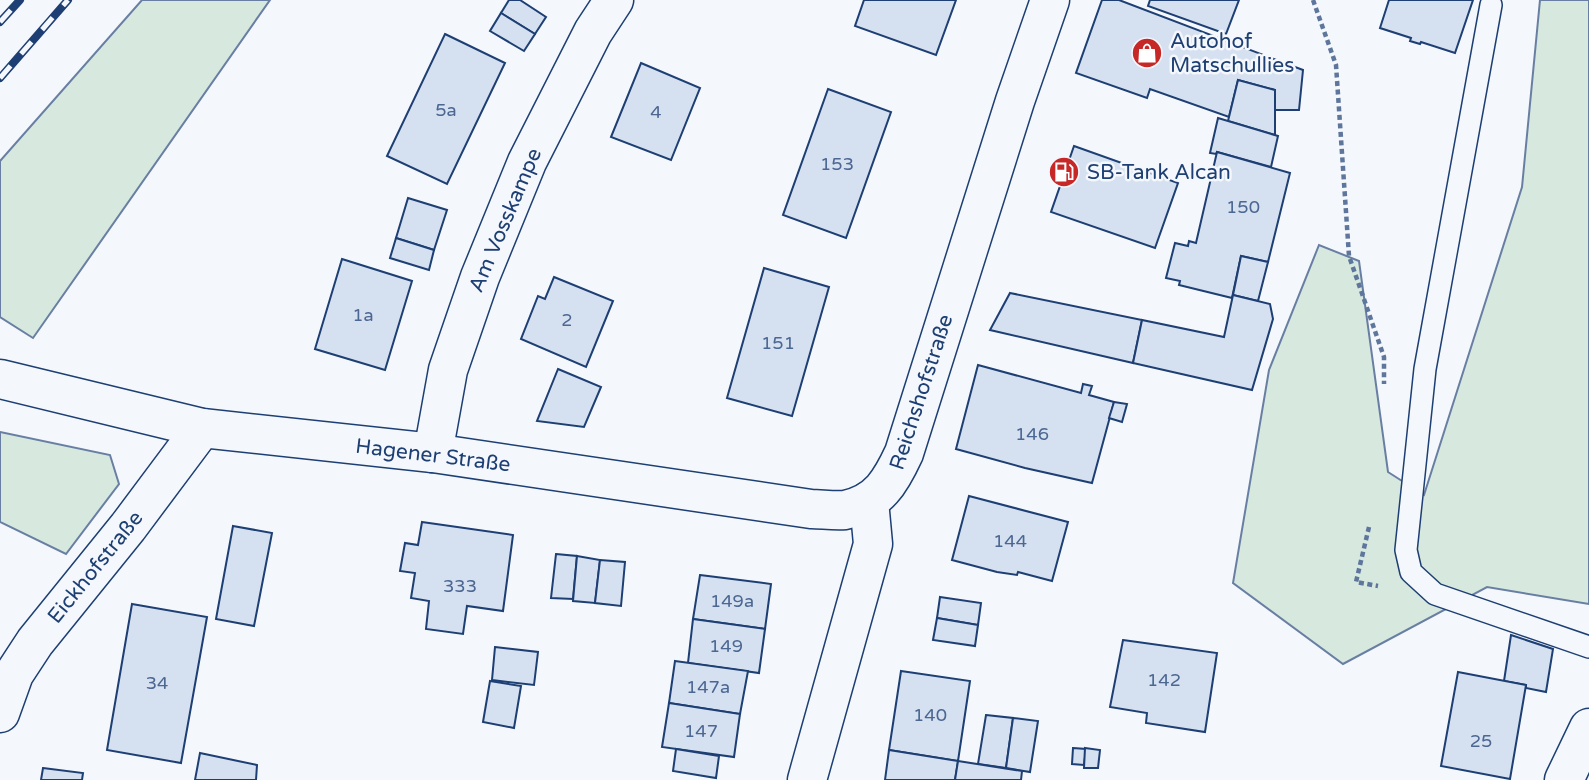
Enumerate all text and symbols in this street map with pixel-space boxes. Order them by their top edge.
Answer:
place label: Autohof Matschullies [1170,29,1294,78]
shop icon: Autohof Matschullies [1130,36,1164,70]
house number: 5a [435,99,457,121]
house number: 4 [650,101,662,123]
street label: Am Vosskampe [464,144,547,296]
house number: 153 [820,153,854,175]
fuel station icon: SB-Tank Alcan [1047,155,1081,189]
place label: SB-Tank Alcan [1087,160,1231,185]
house number: 150 [1226,196,1260,218]
house number: 1a [352,304,374,326]
house number: 2 [561,309,573,331]
street label: Reichshofstraße [885,311,958,473]
house number: 151 [761,332,795,354]
house number: 146 [1015,423,1049,445]
street label: Hagener Straße [354,434,512,477]
street label: Eickhofstraße [42,506,148,629]
house number: 144 [993,530,1027,552]
house number: 333 [443,575,477,597]
house number: 149a [710,590,754,612]
house number: 149 [709,635,743,657]
house number: 142 [1147,669,1181,691]
house number: 34 [146,672,168,694]
house number: 147a [686,676,730,698]
house number: 140 [913,704,947,726]
house number: 147 [684,720,718,742]
house number: 25 [1470,730,1492,752]

